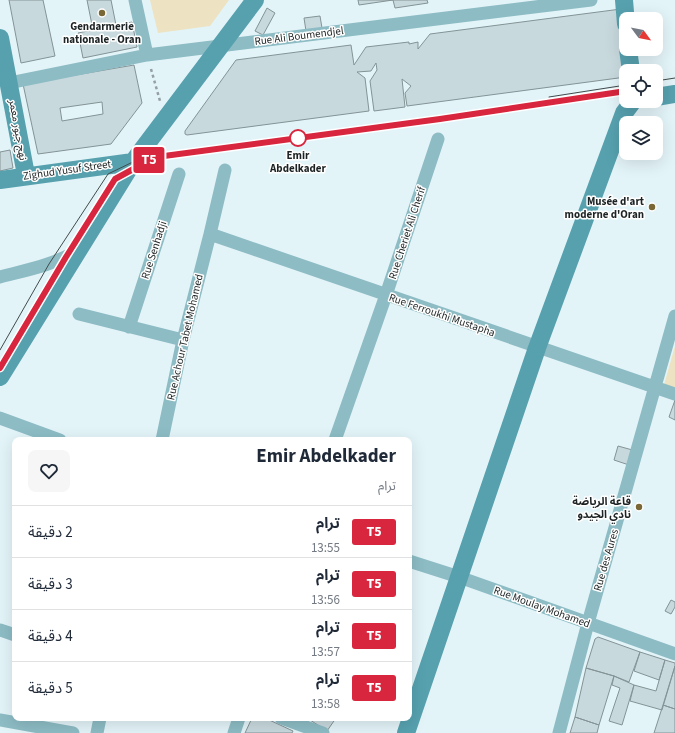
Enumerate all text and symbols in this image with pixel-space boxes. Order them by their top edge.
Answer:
marker: Gendarmerie nationale - Oran [97,8,107,18]
north arrow [619,12,663,56]
map controls [619,12,663,160]
place label: Gendarmerie nationale - Oran [63,19,141,47]
street label: Rue Ali Boumendjel [254,23,345,49]
button: locate [619,64,663,108]
street label: نهج جبور معمر [5,97,31,162]
button: layers [619,116,663,160]
marker: Emir Abdelkader [289,129,307,147]
line badge: T5 [131,147,167,173]
place label: Emir Abdelkader [269,148,327,176]
text: T5 [141,150,157,170]
street label: Zighud Yusuf Street [22,156,112,184]
street label: Rue Cheriet Ali Cherif [385,184,429,281]
place label: Musée d'art moderne d'Oran [565,194,645,222]
marker: Musée d'art moderne d'Oran [647,202,657,212]
street label: Rue Senhadji [138,219,170,281]
street label: Rue Achour Tabet Mohamed [163,272,207,402]
street label: Rue Ferroukhi Mustapha [387,290,497,340]
text: Emir Abdelkader [256,443,396,470]
button: heart [28,450,70,492]
text: ترام [378,477,396,495]
place label: قاعة الرياضة نادي الجيدو [572,494,631,523]
marker: قاعة الرياضة نادي الجيدو [634,502,644,512]
text: ترام [316,513,340,534]
text: 2 دقيقة [28,522,73,543]
text: T5 [366,522,382,542]
street label: Rue des Aures [590,527,622,593]
text: 13:55 [311,539,340,557]
text: ترام [316,565,340,586]
text: 3 دقيقة [28,574,73,595]
text: T5 [366,574,382,594]
street label: Rue Moulay Mohamed [492,583,592,631]
text: 13:56 [311,591,340,609]
text: ترام [316,617,340,638]
text: 4 دقيقة [28,626,73,647]
text: T5 [366,626,382,646]
text: 13:57 [311,643,340,661]
text: ترام [316,669,340,690]
text: 5 دقيقة [28,678,73,699]
text: T5 [366,678,382,698]
text: 13:58 [311,695,340,713]

